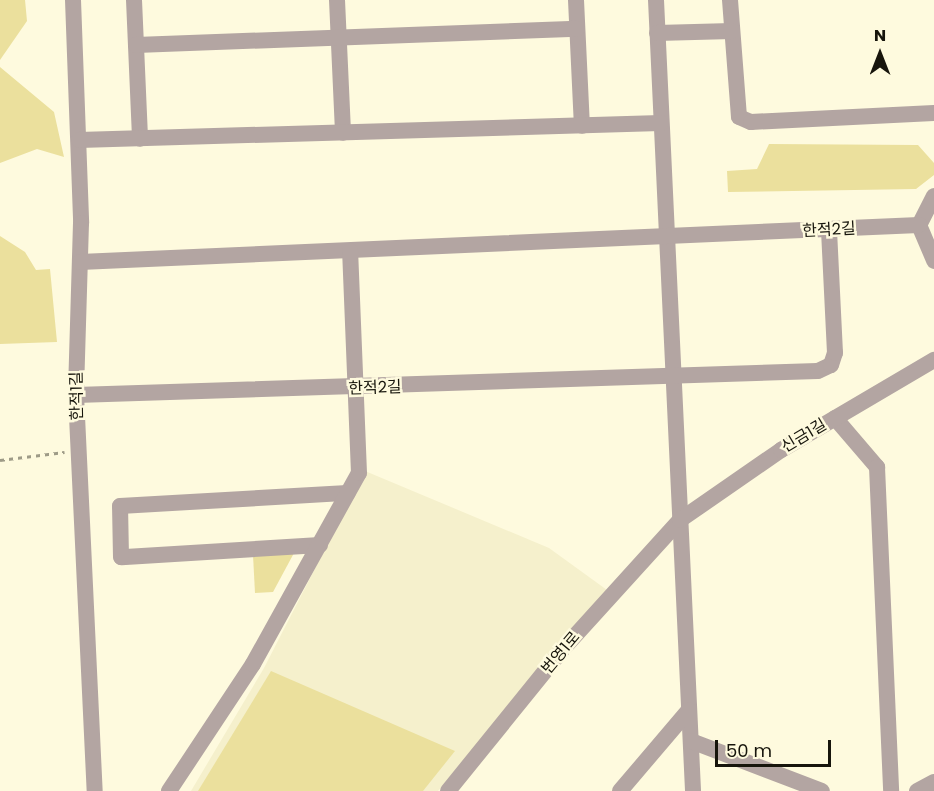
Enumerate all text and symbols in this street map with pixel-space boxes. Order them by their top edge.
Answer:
north arrow [850,24,910,84]
text: N [874,24,886,47]
street label: 한적2길 [802,219,856,241]
street label: 한적1길 [67,371,87,421]
street label: 한적2길 [348,377,402,399]
street label: 신금1길 [778,415,830,457]
street label: 번영1로 [538,628,584,678]
scale bar [718,728,834,766]
text: 50 m [726,738,772,763]

